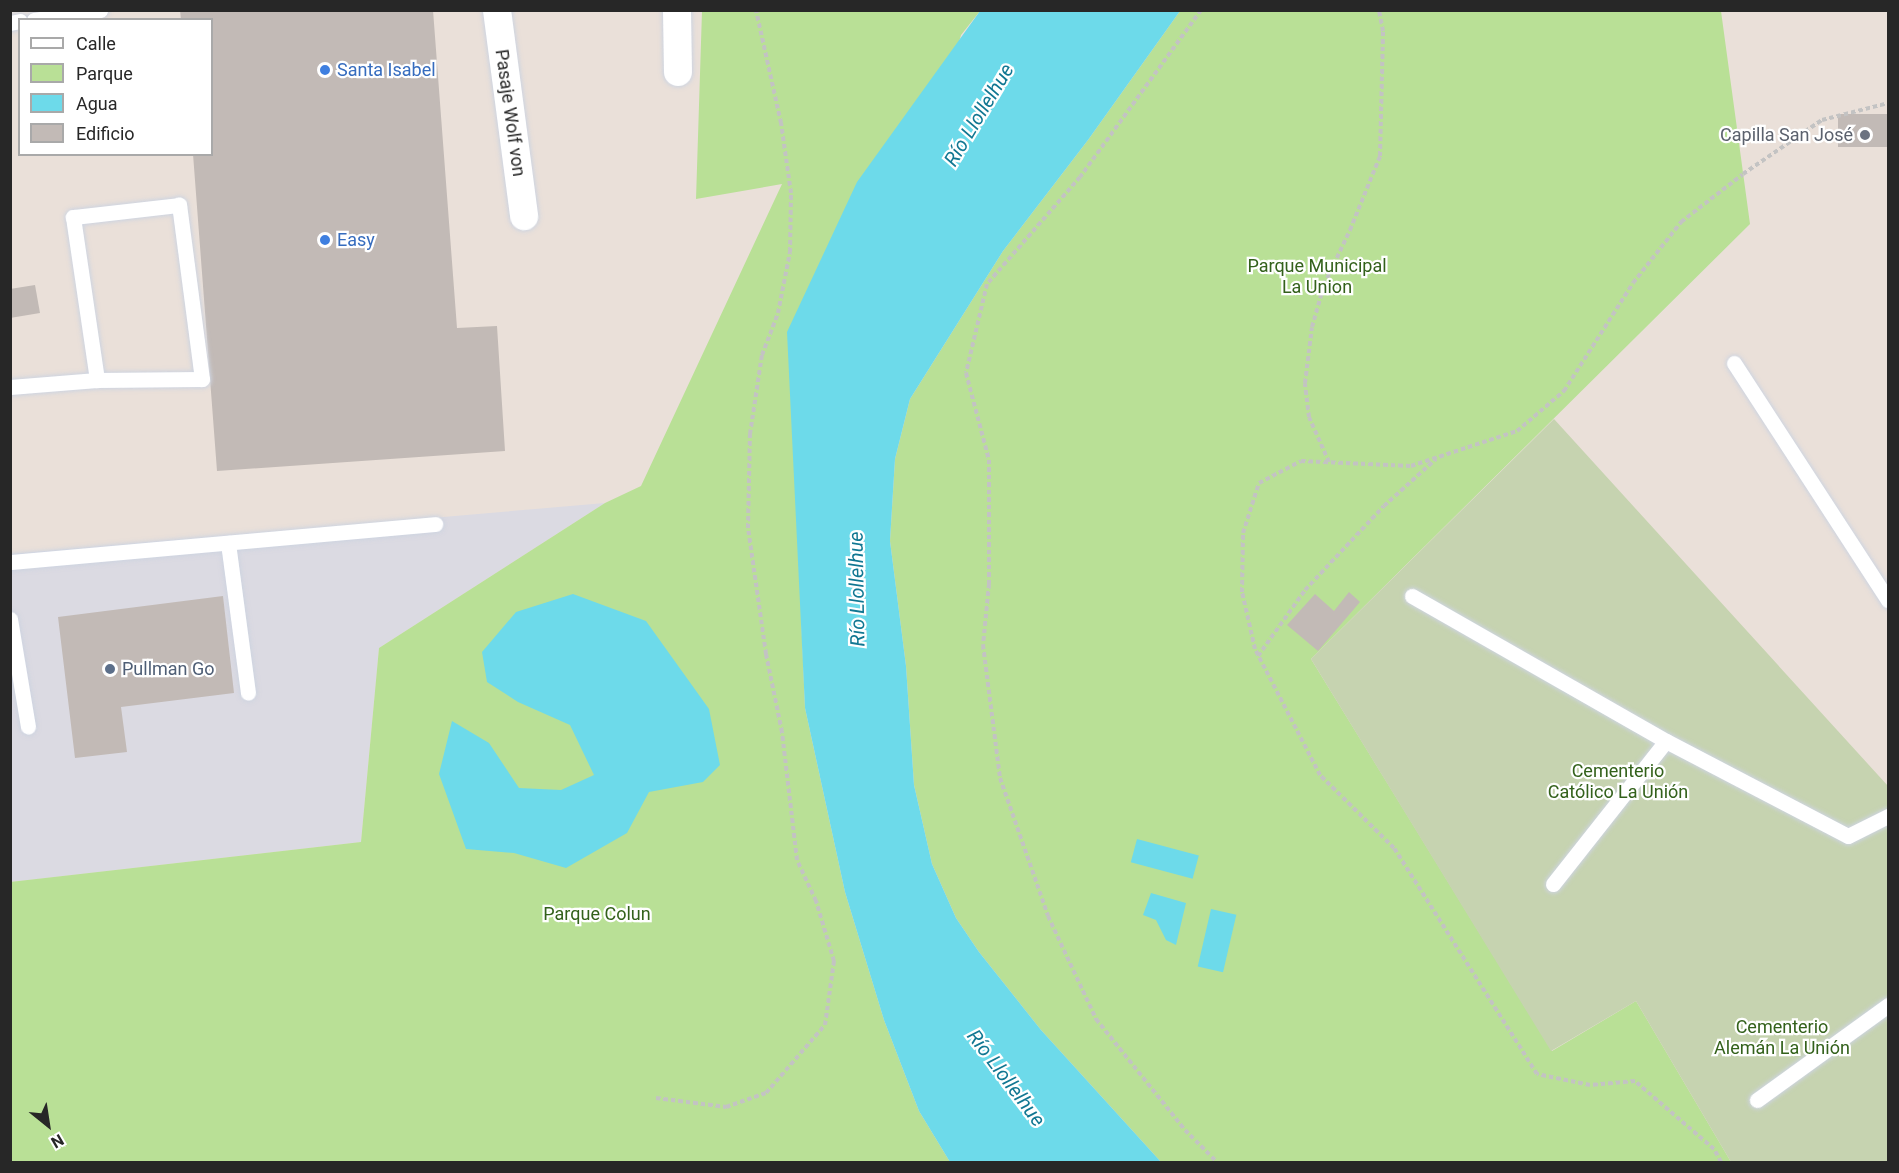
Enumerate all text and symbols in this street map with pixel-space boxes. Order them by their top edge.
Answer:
legend [18,18,213,156]
text: Calle [76,33,116,54]
street label: Pasaje Wolf von [490,48,530,178]
place label: Santa Isabel [337,59,436,81]
water label: Río Llollelhue [939,60,1019,170]
text: Parque [76,63,133,84]
marker: Santa Isabel [318,63,332,77]
text: Agua [76,93,118,114]
text: Edificio [76,123,135,144]
place label: Capilla San José [1720,124,1853,146]
marker: Capilla San José [1858,128,1872,142]
place label: Easy [337,229,375,251]
marker: Easy [318,233,332,247]
park label: Parque Municipal La Union [1247,256,1387,298]
water label: Río Llollelhue [844,531,870,647]
place label: Pullman Go [122,658,215,680]
marker: Pullman Go [103,662,117,676]
park label: Cementerio Católico La Unión [1548,761,1688,804]
park label: Parque Colun [543,903,651,925]
park label: Cementerio Alemán La Unión [1714,1017,1850,1060]
water label: Río Llollelhue [962,1025,1050,1131]
north arrow [18,1095,78,1155]
text: N [48,1130,67,1152]

